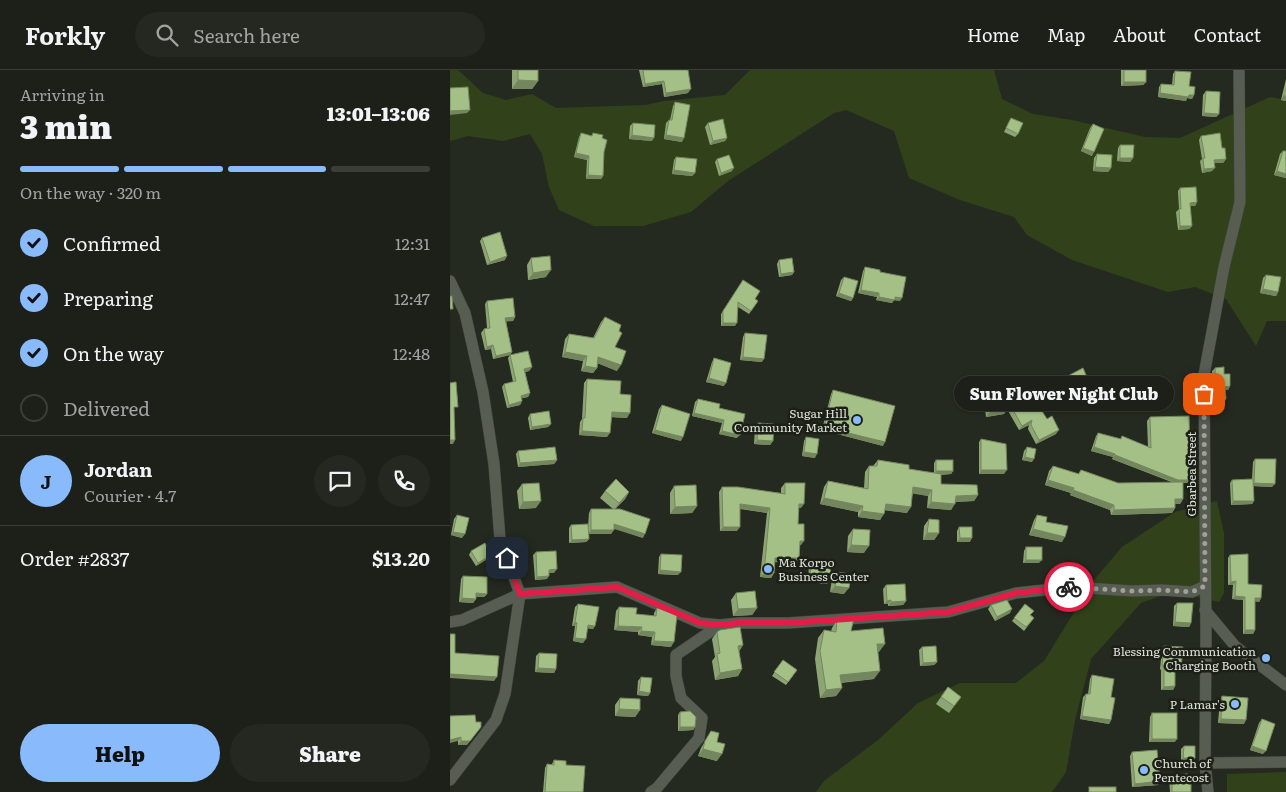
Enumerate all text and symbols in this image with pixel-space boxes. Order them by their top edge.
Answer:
search box [135,12,485,57]
text: Forkly [25,17,105,52]
icon: search [153,21,181,49]
text: Search here [193,21,300,49]
text: Home [967,21,1019,48]
text: Map [1047,21,1085,48]
text: About [1113,21,1166,48]
text: Contact [1194,21,1261,48]
text: Arriving in [20,82,105,106]
text: 13:01–13:06 [327,99,430,127]
text: 3 min [20,101,112,149]
text: On the way · 320 m [20,180,161,204]
icon: check [20,229,48,257]
text: Confirmed [63,229,161,257]
text: 12:31 [395,231,430,255]
icon: check [20,284,48,312]
text: Preparing [63,284,153,312]
text: 12:47 [394,286,430,310]
icon: check [20,339,48,367]
text: On the way [63,339,164,367]
text: 12:48 [393,341,430,365]
pin [1183,373,1225,415]
callout: Sun Flower Night Club [954,376,1174,412]
icon: bag [1190,380,1218,408]
text: Sun Flower Night Club [970,381,1158,405]
text: Delivered [63,394,150,422]
place label: Sugar Hill Community Market [734,404,847,436]
marker: Sugar Hill Community Market [851,414,863,426]
street label: Gbarbea Street [1182,431,1200,516]
text: Jordan [84,455,153,483]
button: chat [314,455,366,507]
button: phone [378,455,430,507]
text: J [41,467,51,495]
text: Courier · 4.7 [84,483,176,507]
pin [486,537,528,579]
text: Order #2837 [20,544,129,572]
text: $13.20 [372,544,430,572]
icon: home [493,544,521,572]
place label: Ma Korpo Business Center [778,553,869,585]
courier [1044,562,1094,612]
marker: Ma Korpo Business Center [762,563,774,575]
icon: bike [1055,573,1083,601]
place label: Blessing Communication Charging Booth [1113,642,1256,674]
marker: Blessing Communication Charging Booth [1260,652,1272,664]
place label: P Lamar's [1170,695,1226,713]
marker: P Lamar's [1229,698,1241,710]
button: Help [20,724,220,782]
button: Share [230,724,430,782]
place label: Church of Pentecost [1154,754,1212,786]
marker: Church of Pentecost [1138,764,1150,776]

